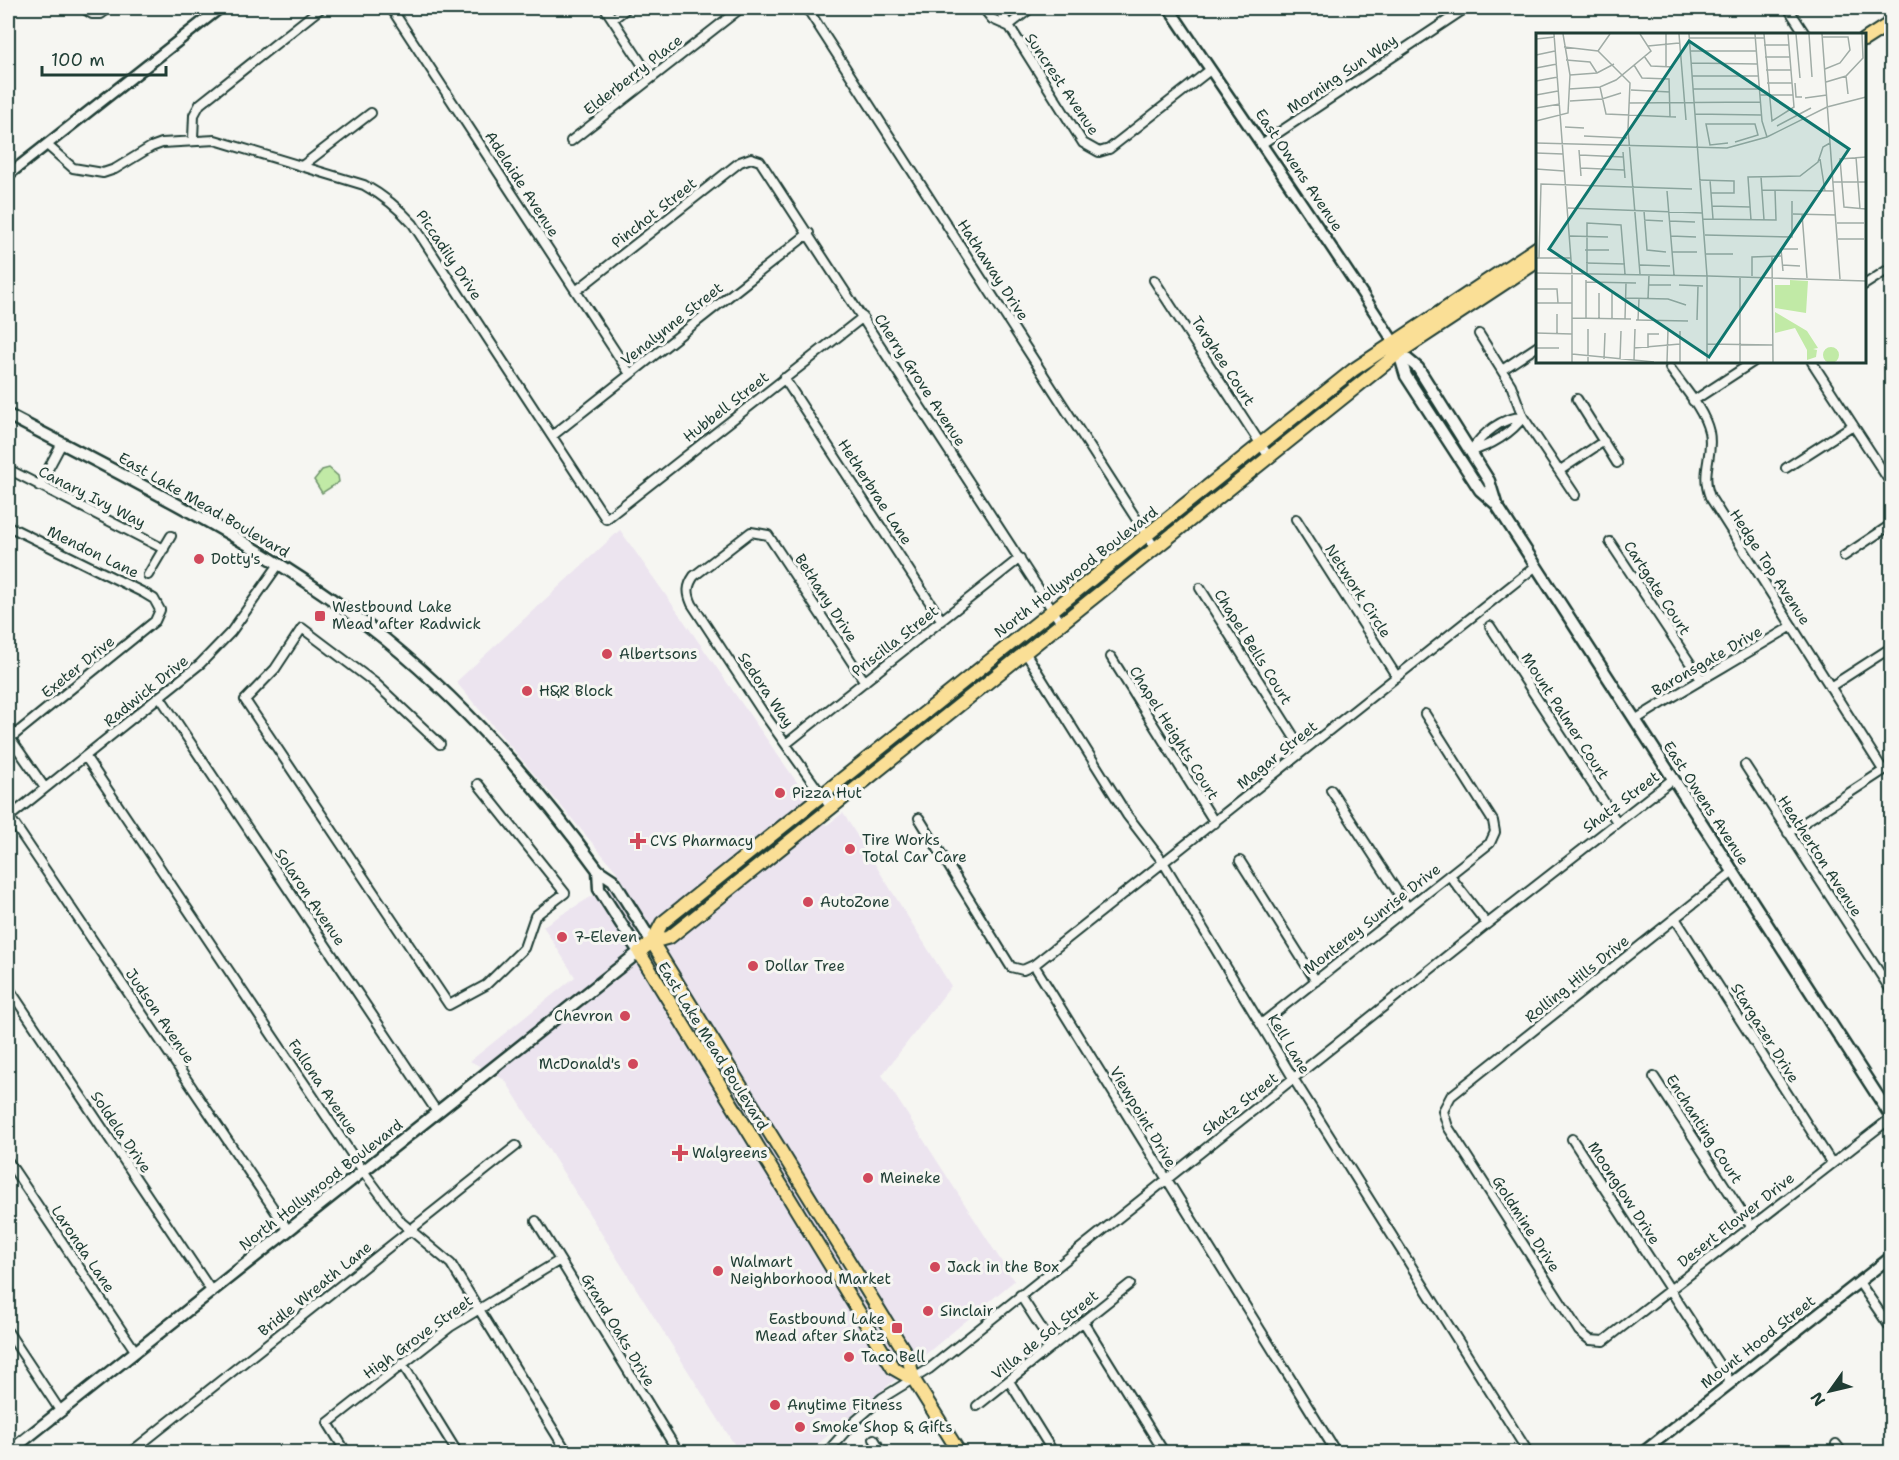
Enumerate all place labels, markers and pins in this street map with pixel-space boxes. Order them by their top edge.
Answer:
place label: Dotty's [211,549,261,569]
marker: Dotty's [192,552,206,566]
place label: Westbound Lake Mead after Radwick [332,597,481,634]
marker: Westbound Lake Mead after Radwick [313,609,327,623]
place label: Albertsons [619,644,697,664]
marker: Albertsons [600,647,614,661]
place label: H&R Block [539,681,613,701]
marker: H&R Block [520,684,534,698]
place label: Pizza Hut [792,783,862,803]
marker: Pizza Hut [773,786,787,800]
place label: Tire Works Total Car Care [862,830,967,867]
place label: CVS Pharmacy [650,831,753,851]
marker: CVS Pharmacy [631,834,645,848]
marker: Tire Works Total Car Care [843,842,857,856]
place label: AutoZone [820,892,890,912]
marker: AutoZone [801,895,815,909]
place label: 7-Eleven [574,927,637,947]
marker: 7-Eleven [555,930,569,944]
place label: Dollar Tree [765,956,845,976]
marker: Dollar Tree [746,959,760,973]
place label: Chevron [554,1006,613,1026]
marker: Chevron [618,1009,632,1023]
place label: McDonald's [539,1054,621,1074]
marker: McDonald's [626,1057,640,1071]
place label: Walgreens [692,1143,768,1163]
marker: Walgreens [673,1146,687,1160]
place label: Meineke [880,1168,941,1188]
marker: Meineke [861,1171,875,1185]
place label: Walmart Neighborhood Market [730,1252,891,1289]
place label: Jack in the Box [947,1257,1059,1277]
marker: Jack in the Box [928,1260,942,1274]
marker: Walmart Neighborhood Market [711,1264,725,1278]
place label: Sinclair [940,1301,994,1321]
marker: Sinclair [921,1304,935,1318]
place label: Eastbound Lake Mead after Shatz [755,1309,885,1346]
marker: Eastbound Lake Mead after Shatz [890,1321,904,1335]
place label: Taco Bell [861,1347,926,1367]
marker: Taco Bell [842,1350,856,1364]
place label: Anytime Fitness [787,1395,903,1415]
marker: Anytime Fitness [768,1398,782,1412]
place label: Smoke Shop & Gifts [812,1417,953,1437]
marker: Smoke Shop & Gifts [793,1420,807,1434]

